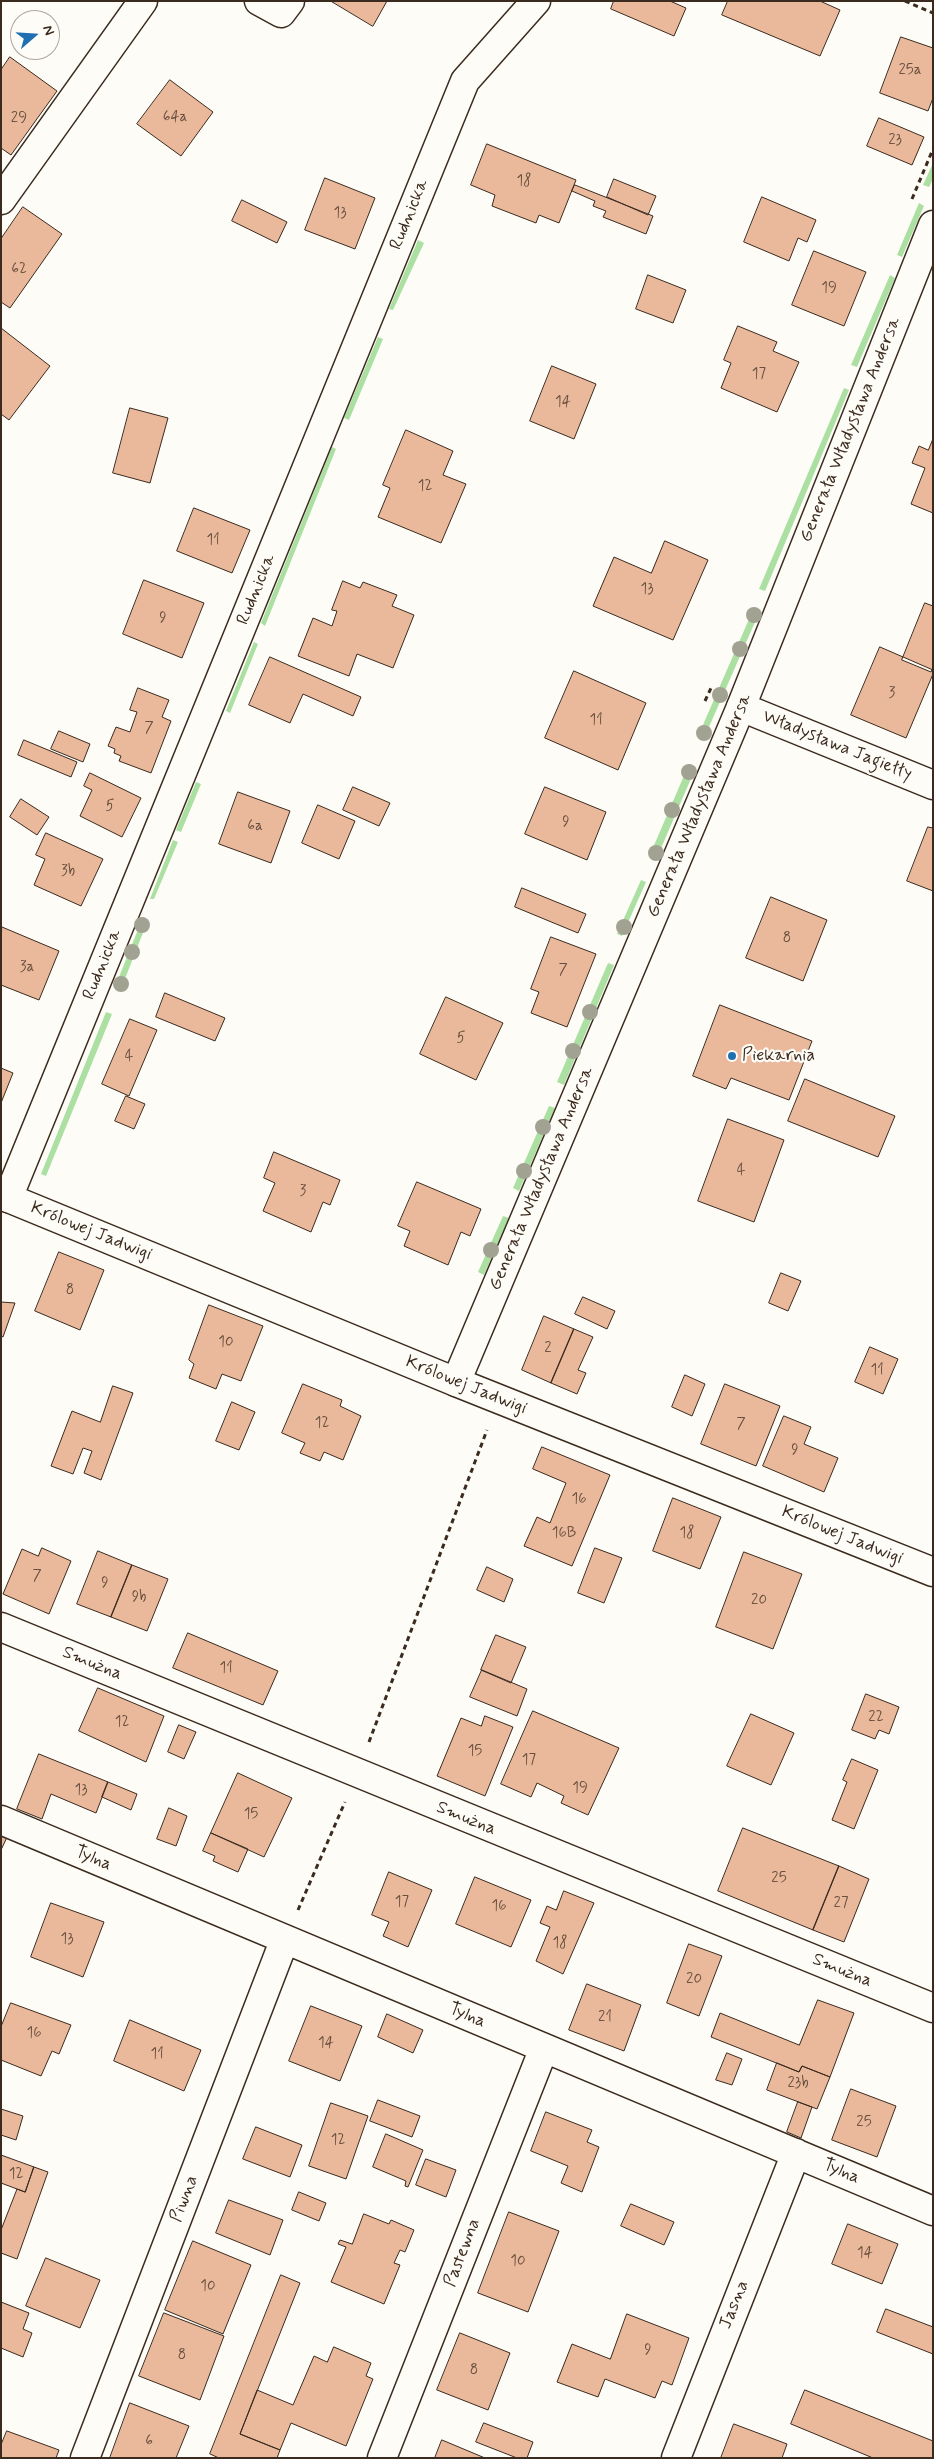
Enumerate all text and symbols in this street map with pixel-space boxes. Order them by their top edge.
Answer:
north arrow [10,10,60,60]
text: N [38,23,58,38]
house number: 25a [898,62,922,80]
house number: 64a [163,109,187,127]
house number: 29 [11,110,27,128]
house number: 23 [888,132,902,150]
house number: 18 [517,173,531,191]
street label: Rudnicka [386,177,434,253]
house number: 13 [333,205,347,223]
house number: 62 [11,261,27,279]
house number: 19 [821,280,837,298]
street label: Generała Władysława Andersa [796,314,906,546]
house number: 17 [752,366,766,384]
house number: 14 [555,394,571,412]
house number: 12 [418,478,432,496]
house number: 11 [206,532,220,550]
street label: Rudnicka [233,552,281,628]
house number: 13 [640,581,654,599]
house number: 9 [159,610,167,628]
house number: 3 [889,685,895,703]
street label: Generała Władysława Andersa [643,691,757,921]
street label: Władysława Jagiełły [759,706,915,786]
house number: 11 [589,712,603,730]
house number: 7 [144,720,154,738]
house number: 5 [106,798,114,816]
house number: 9 [562,814,570,832]
house number: 6a [247,818,263,836]
house number: 3b [61,863,75,881]
street label: Rudnicka [79,927,127,1003]
house number: 8 [783,930,791,948]
house number: 3a [20,959,34,977]
house number: 7 [558,962,568,980]
house number: 5 [457,1030,465,1048]
place label: Piekarnia [742,1045,815,1067]
house number: 4 [125,1048,133,1066]
marker: Piekarnia [726,1050,738,1062]
street label: Generała Władysława Andersa [485,1064,599,1294]
house number: 4 [737,1162,745,1180]
house number: 3 [300,1183,306,1201]
street label: Królowej Jadwigi [27,1198,155,1266]
house number: 8 [66,1282,74,1300]
house number: 10 [218,1334,234,1352]
house number: 2 [544,1340,552,1358]
street label: Królowej Jadwigi [402,1352,530,1420]
house number: 11 [870,1362,884,1380]
house number: 12 [315,1415,329,1433]
house number: 7 [736,1416,746,1434]
house number: 9 [791,1442,799,1460]
house number: 16 [572,1491,586,1509]
street label: Królowej Jadwigi [778,1502,906,1570]
house number: 16B [552,1525,576,1543]
house number: 18 [680,1525,694,1543]
house number: 7 [32,1568,42,1586]
house number: 9 [101,1575,109,1593]
house number: 9b [132,1589,146,1607]
house number: 20 [751,1592,767,1610]
street label: Smużna [59,1642,125,1686]
house number: 11 [219,1660,233,1678]
house number: 22 [868,1709,884,1727]
house number: 12 [115,1714,129,1732]
house number: 15 [468,1743,482,1761]
house number: 17 [522,1752,536,1770]
house number: 19 [572,1780,588,1798]
house number: 13 [74,1782,88,1800]
street label: Smużna [433,1797,499,1841]
house number: 15 [244,1806,258,1824]
street label: Tylna [71,1842,115,1876]
house number: 25 [771,1870,787,1888]
house number: 17 [395,1894,409,1912]
house number: 27 [834,1895,848,1913]
house number: 16 [492,1898,506,1916]
house number: 13 [60,1931,74,1949]
house number: 18 [553,1935,567,1953]
street label: Smużna [809,1949,875,1993]
house number: 20 [686,1971,702,1989]
street label: Tylna [445,1999,489,2033]
house number: 21 [598,2009,612,2027]
house number: 16 [27,2025,41,2043]
house number: 14 [318,2035,334,2053]
house number: 11 [150,2046,164,2064]
house number: 23b [787,2075,809,2093]
house number: 25 [856,2114,872,2132]
house number: 12 [331,2132,345,2150]
street label: Tylna [819,2155,863,2189]
house number: 12 [9,2166,23,2184]
street label: Piwna [166,2173,204,2225]
street label: Pastewna [440,2216,486,2290]
house number: 14 [857,2245,873,2263]
house number: 10 [510,2253,526,2271]
house number: 10 [200,2278,216,2296]
street label: Jasna [716,2278,754,2332]
house number: 9 [644,2342,652,2360]
house number: 8 [178,2347,186,2365]
house number: 8 [470,2362,478,2380]
house number: 6 [145,2433,153,2451]

